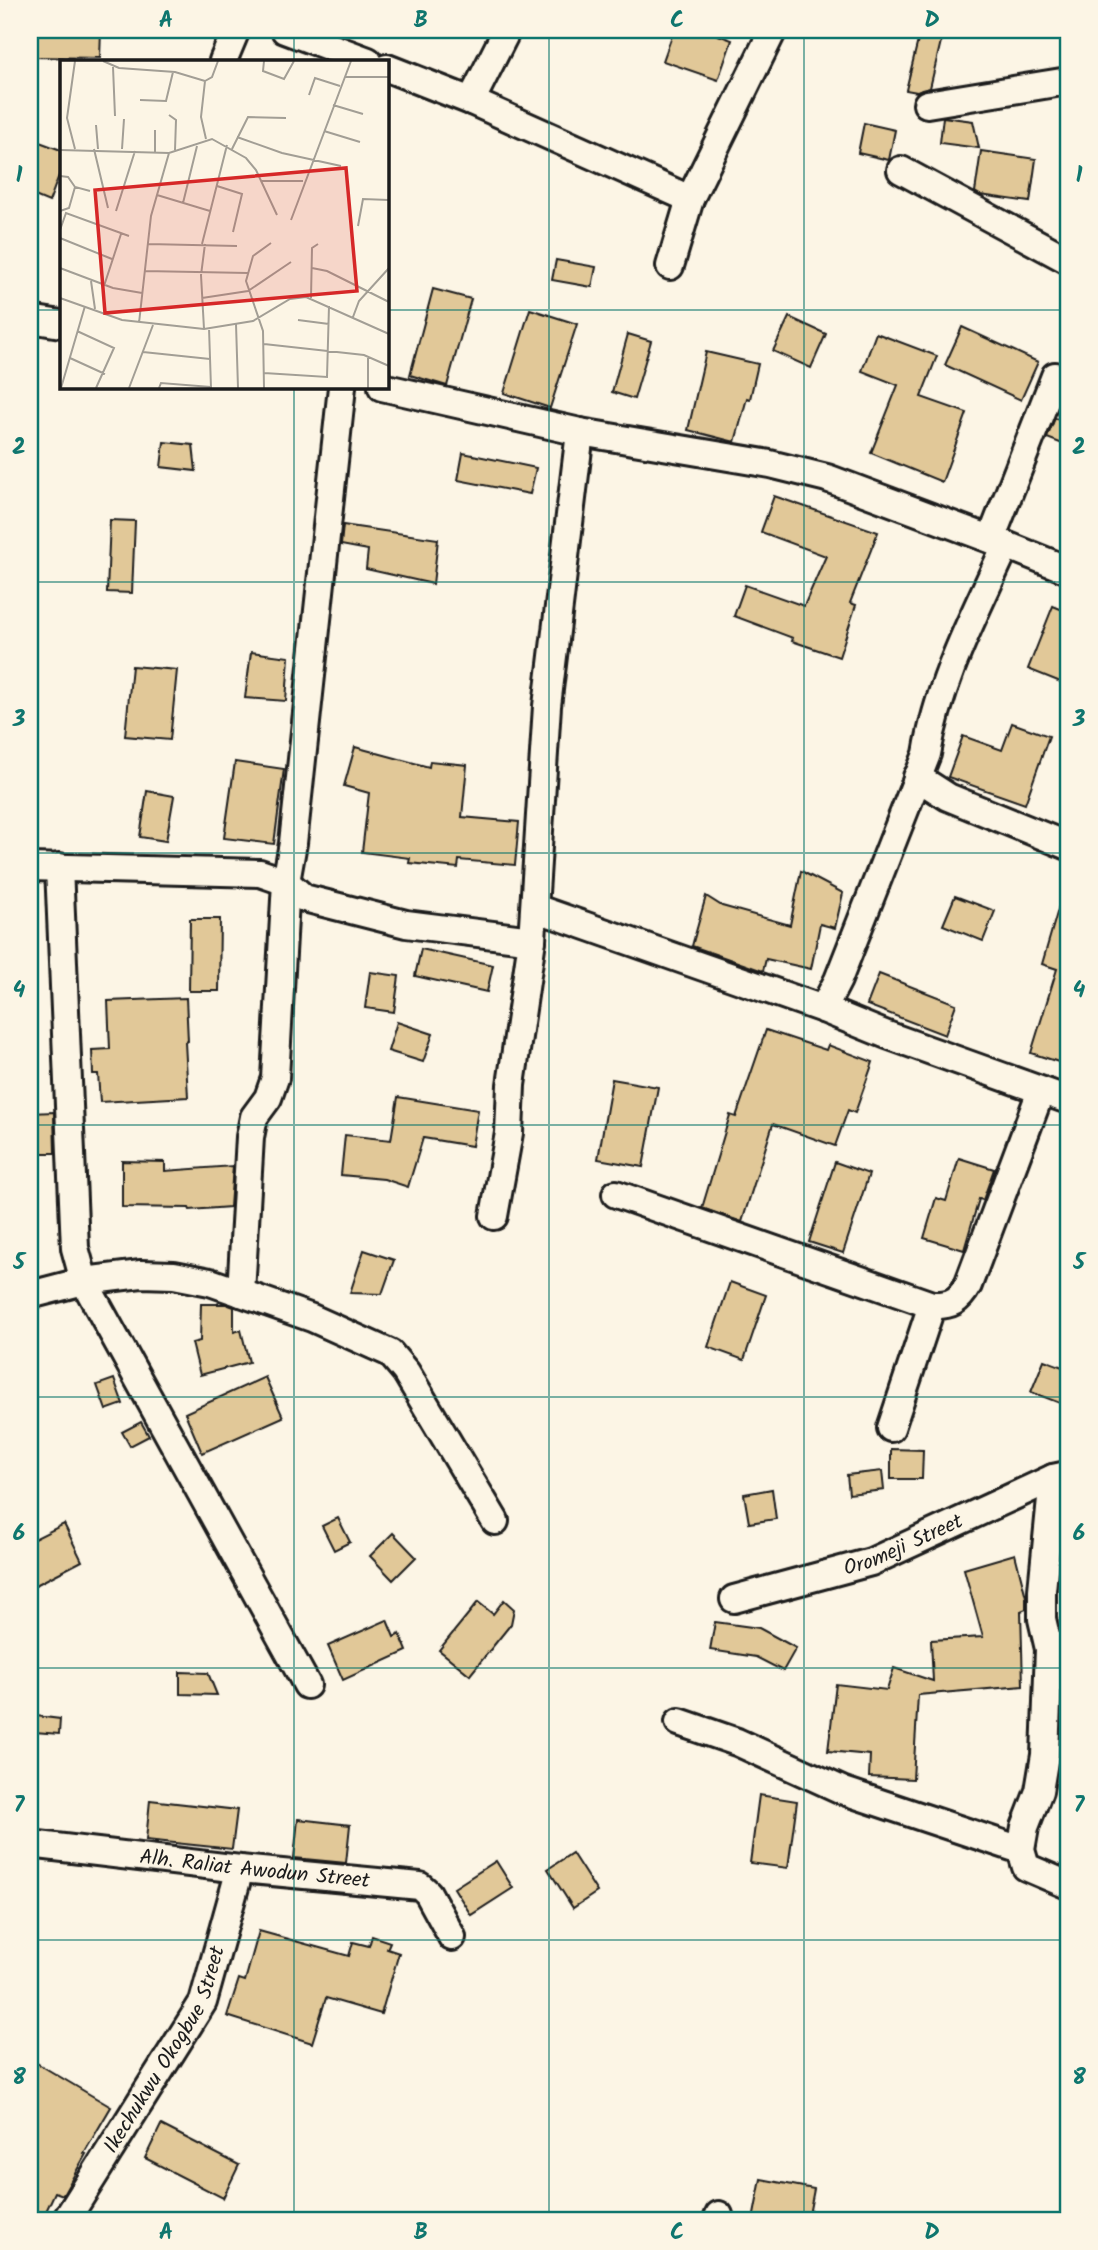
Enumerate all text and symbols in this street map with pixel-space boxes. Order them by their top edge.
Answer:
text: A [159,3,173,39]
text: B [414,3,428,39]
text: C [670,3,684,39]
text: D [924,3,940,39]
inset map [60,60,388,388]
text: 1 [16,158,23,194]
text: 1 [1076,158,1083,194]
text: 2 [12,430,26,466]
text: 2 [1072,430,1086,466]
text: 3 [12,702,26,738]
text: 3 [1072,702,1086,738]
text: 4 [13,973,26,1009]
text: 4 [1073,973,1086,1009]
text: 5 [12,1245,27,1281]
text: 5 [1072,1245,1087,1281]
street label: Oromeji Street [840,1505,969,1585]
text: 6 [13,1516,25,1552]
text: 6 [1073,1516,1085,1552]
text: 7 [14,1788,26,1824]
text: 7 [1074,1788,1086,1824]
street label: Alh. Raliat Awodun Street [138,1841,372,1898]
street label: Ikechukwu Okogbue Street [95,1942,234,2160]
text: 8 [12,2060,26,2096]
text: 8 [1072,2060,1086,2096]
text: A [159,2215,173,2250]
text: B [414,2215,428,2250]
text: C [670,2215,684,2250]
text: D [924,2215,940,2250]

